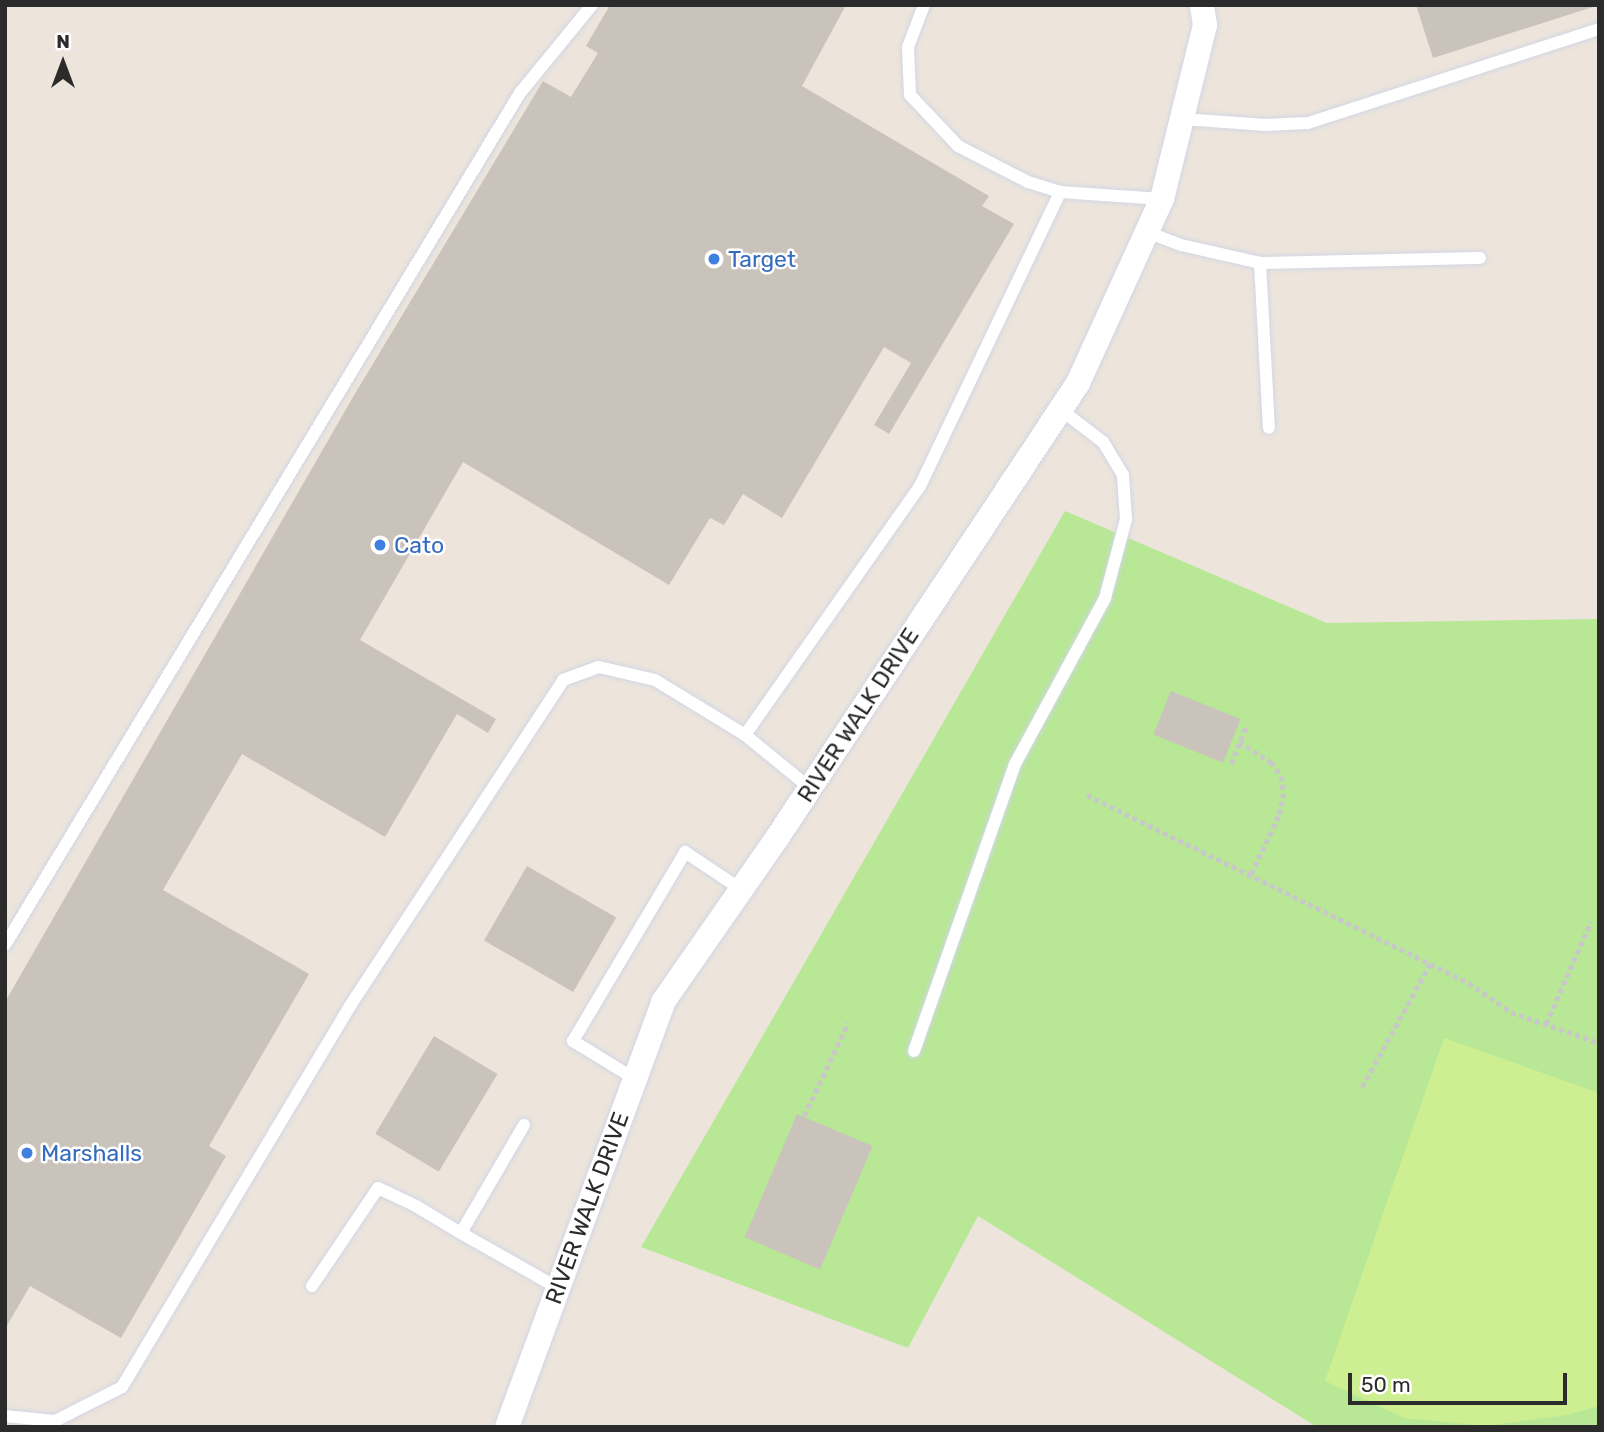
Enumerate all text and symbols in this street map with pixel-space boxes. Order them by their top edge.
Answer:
north arrow [28,28,98,98]
text: N [56,30,70,53]
place label: Target [728,245,796,273]
marker: Target [706,251,722,267]
place label: Cato [394,531,444,559]
marker: Cato [372,537,388,553]
street label: RIVER WALK DRIVE [791,622,925,808]
street label: RIVER WALK DRIVE [539,1108,635,1308]
place label: Marshalls [41,1139,142,1167]
marker: Marshalls [19,1145,35,1161]
scale bar [1352,1358,1571,1402]
text: 50 m [1361,1372,1411,1397]

